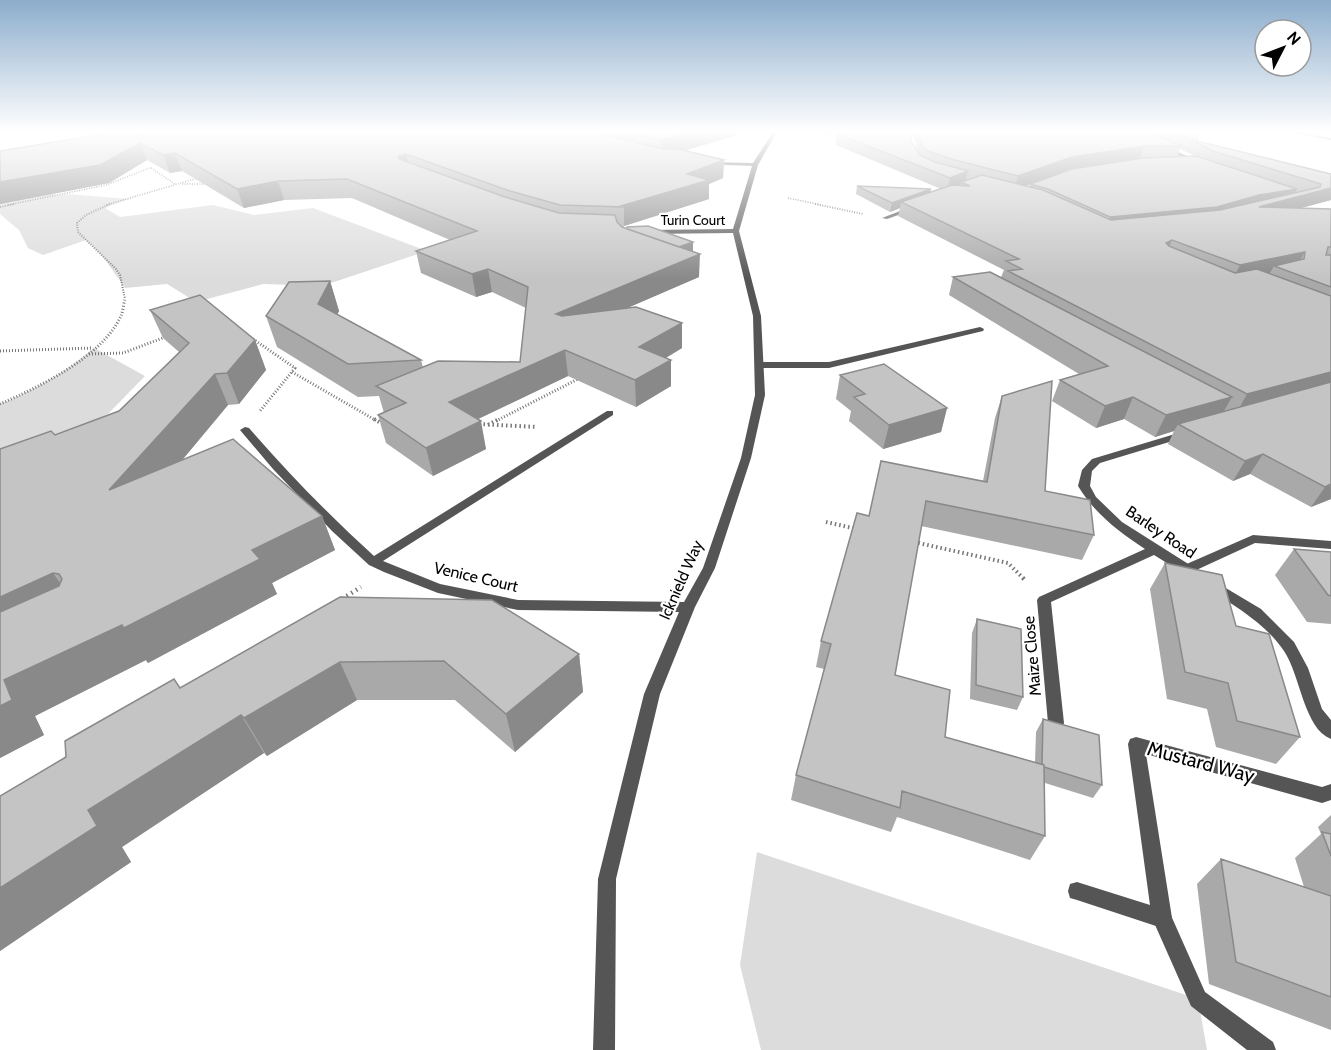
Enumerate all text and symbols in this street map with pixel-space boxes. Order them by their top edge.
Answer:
north arrow [1253,18,1313,78]
text: N [1283,28,1305,49]
street label: Turin Court [661,211,726,229]
street label: Barley Road [1122,502,1200,562]
street label: Icknield Way [655,537,707,623]
street label: Venice Court [432,558,520,596]
street label: Maize Close [1019,615,1045,697]
street label: Mustard Way [1145,736,1257,788]

